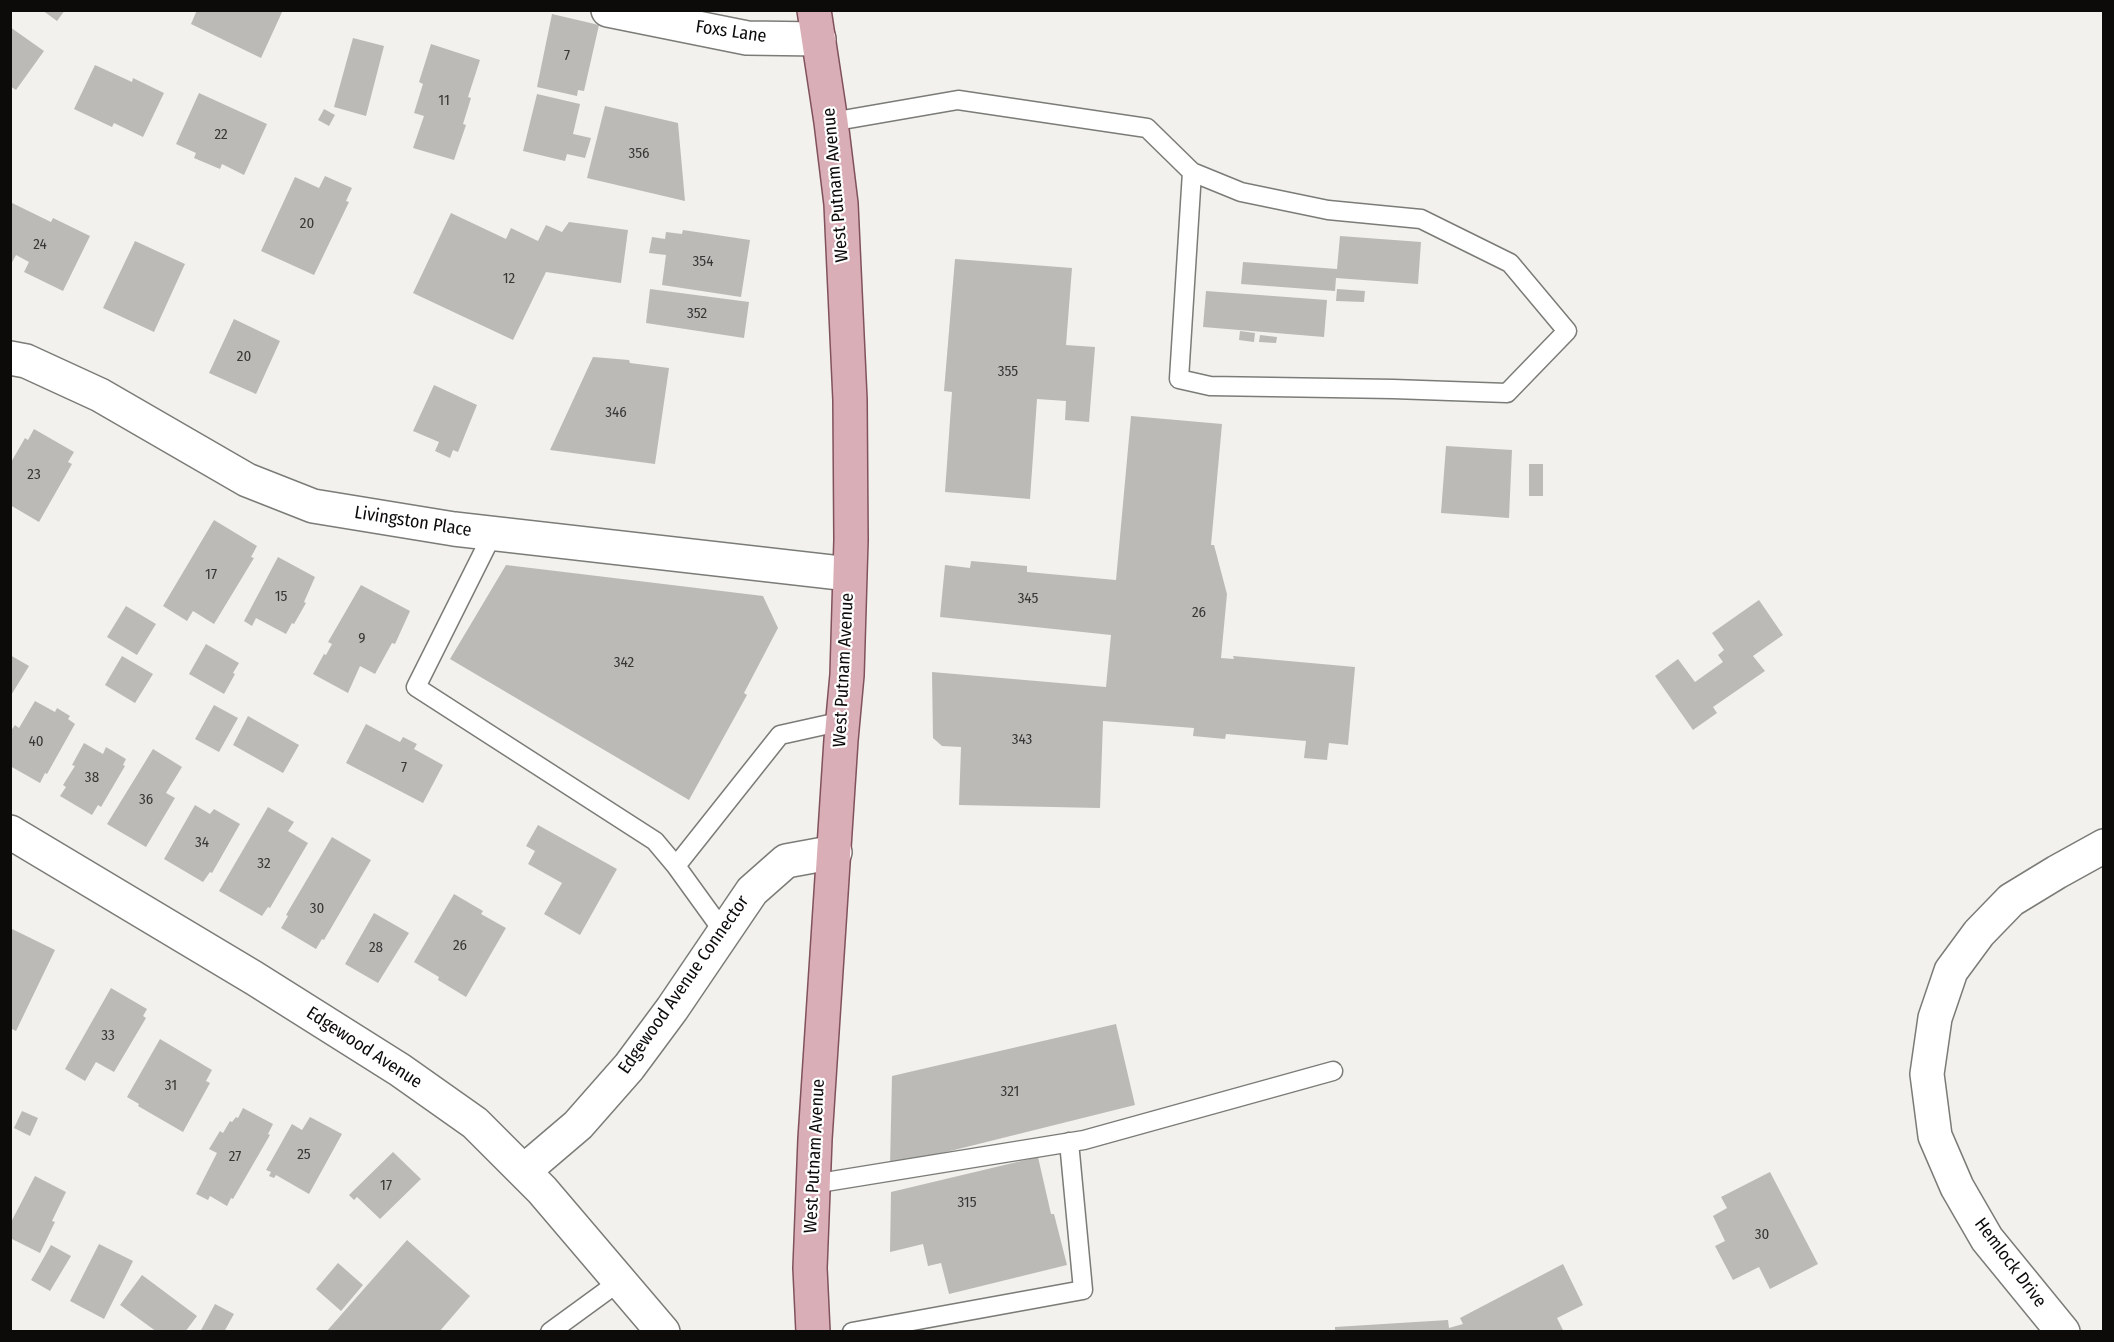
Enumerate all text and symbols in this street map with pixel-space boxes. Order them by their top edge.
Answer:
street label: Foxs Lane [694,16,768,48]
house number: 7 [564,47,570,65]
house number: 11 [438,92,450,110]
street label: West Putnam Avenue [818,107,854,263]
house number: 22 [214,126,228,144]
house number: 356 [628,145,650,163]
house number: 20 [300,215,314,233]
house number: 24 [33,236,47,254]
house number: 354 [693,253,713,271]
house number: 12 [503,270,515,288]
house number: 352 [687,305,707,323]
house number: 20 [237,348,251,366]
house number: 355 [998,363,1018,381]
house number: 346 [605,404,627,422]
house number: 23 [27,466,41,484]
street label: Livingston Place [353,502,473,542]
house number: 17 [205,566,217,584]
house number: 15 [275,588,287,606]
house number: 345 [1018,590,1038,608]
street label: West Putnam Avenue [829,592,859,748]
house number: 26 [1192,604,1206,622]
house number: 9 [358,630,366,648]
house number: 342 [614,654,634,672]
house number: 343 [1012,731,1032,749]
house number: 40 [28,733,44,751]
house number: 7 [401,759,407,777]
house number: 38 [85,769,99,787]
house number: 36 [139,791,153,809]
house number: 34 [195,834,209,852]
house number: 32 [257,855,271,873]
street label: Edgewood Avenue Connector [614,892,754,1078]
house number: 30 [310,900,324,918]
house number: 26 [453,937,467,955]
house number: 28 [369,939,383,957]
street label: Edgewood Avenue [302,1003,426,1093]
house number: 33 [101,1027,115,1045]
house number: 31 [165,1077,177,1095]
street label: West Putnam Avenue [800,1078,830,1234]
house number: 321 [1001,1083,1019,1101]
house number: 25 [297,1146,311,1164]
house number: 27 [229,1148,241,1166]
house number: 17 [380,1177,392,1195]
house number: 315 [957,1194,977,1212]
street label: Hemlock Drive [1969,1214,2051,1312]
house number: 30 [1755,1226,1769,1244]

